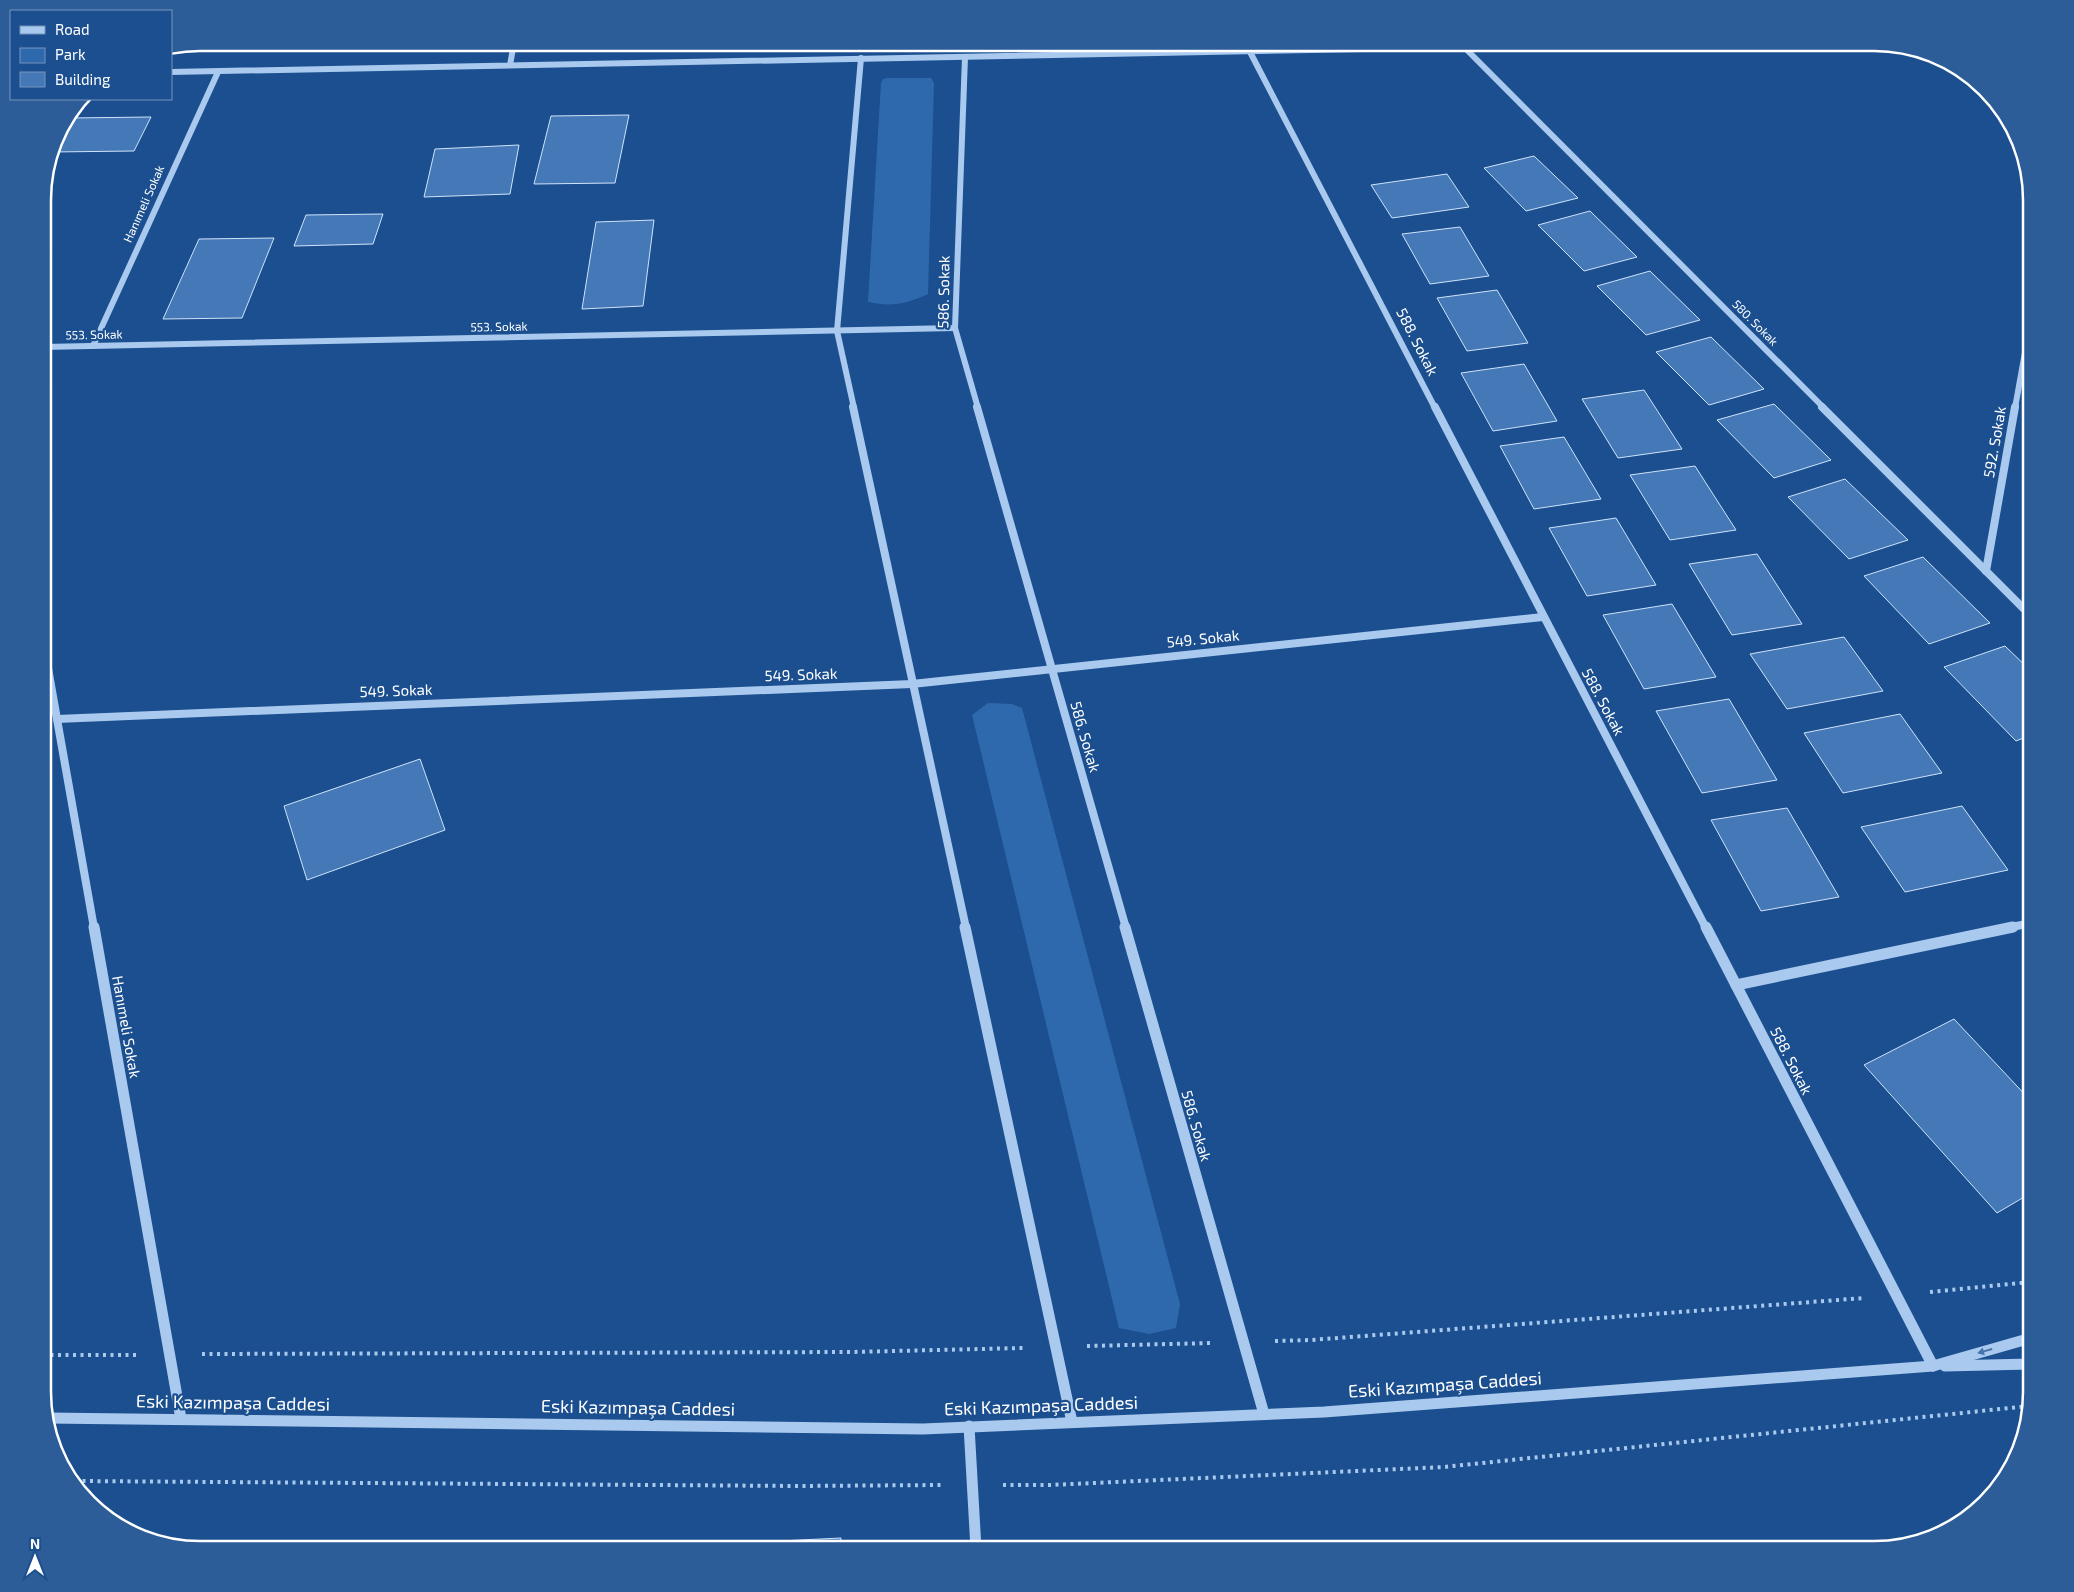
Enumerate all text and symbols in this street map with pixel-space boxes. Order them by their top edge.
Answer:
legend [10,10,172,100]
text: Road [55,20,90,38]
text: Park [55,45,86,63]
text: Building [55,70,111,88]
street label: Hanımeli Sokak [120,163,166,244]
street label: 586. Sokak [933,255,953,329]
street label: 580. Sokak [1730,297,1781,348]
street label: 588. Sokak [1393,305,1443,379]
street label: 553. Sokak [470,319,528,333]
street label: 553. Sokak [65,327,123,341]
street label: 592. Sokak [1979,404,2009,479]
street label: 549. Sokak [1166,625,1241,651]
street label: 549. Sokak [764,664,838,684]
street label: 588. Sokak [1579,665,1629,739]
street label: 549. Sokak [359,680,433,700]
street label: 586. Sokak [1067,699,1105,775]
street label: Hanımeli Sokak [109,974,145,1080]
street label: 588. Sokak [1767,1024,1817,1098]
street label: 586. Sokak [1178,1088,1216,1164]
one-way arrow [1977,1348,1992,1356]
street label: Eski Kazımpaşa Caddesi [1347,1366,1543,1403]
street label: Eski Kazımpaşa Caddesi [136,1389,330,1416]
street label: Eski Kazımpaşa Caddesi [944,1391,1138,1420]
street label: Eski Kazımpaşa Caddesi [541,1394,735,1421]
north arrow [10,1532,60,1582]
text: N [30,1535,40,1552]

